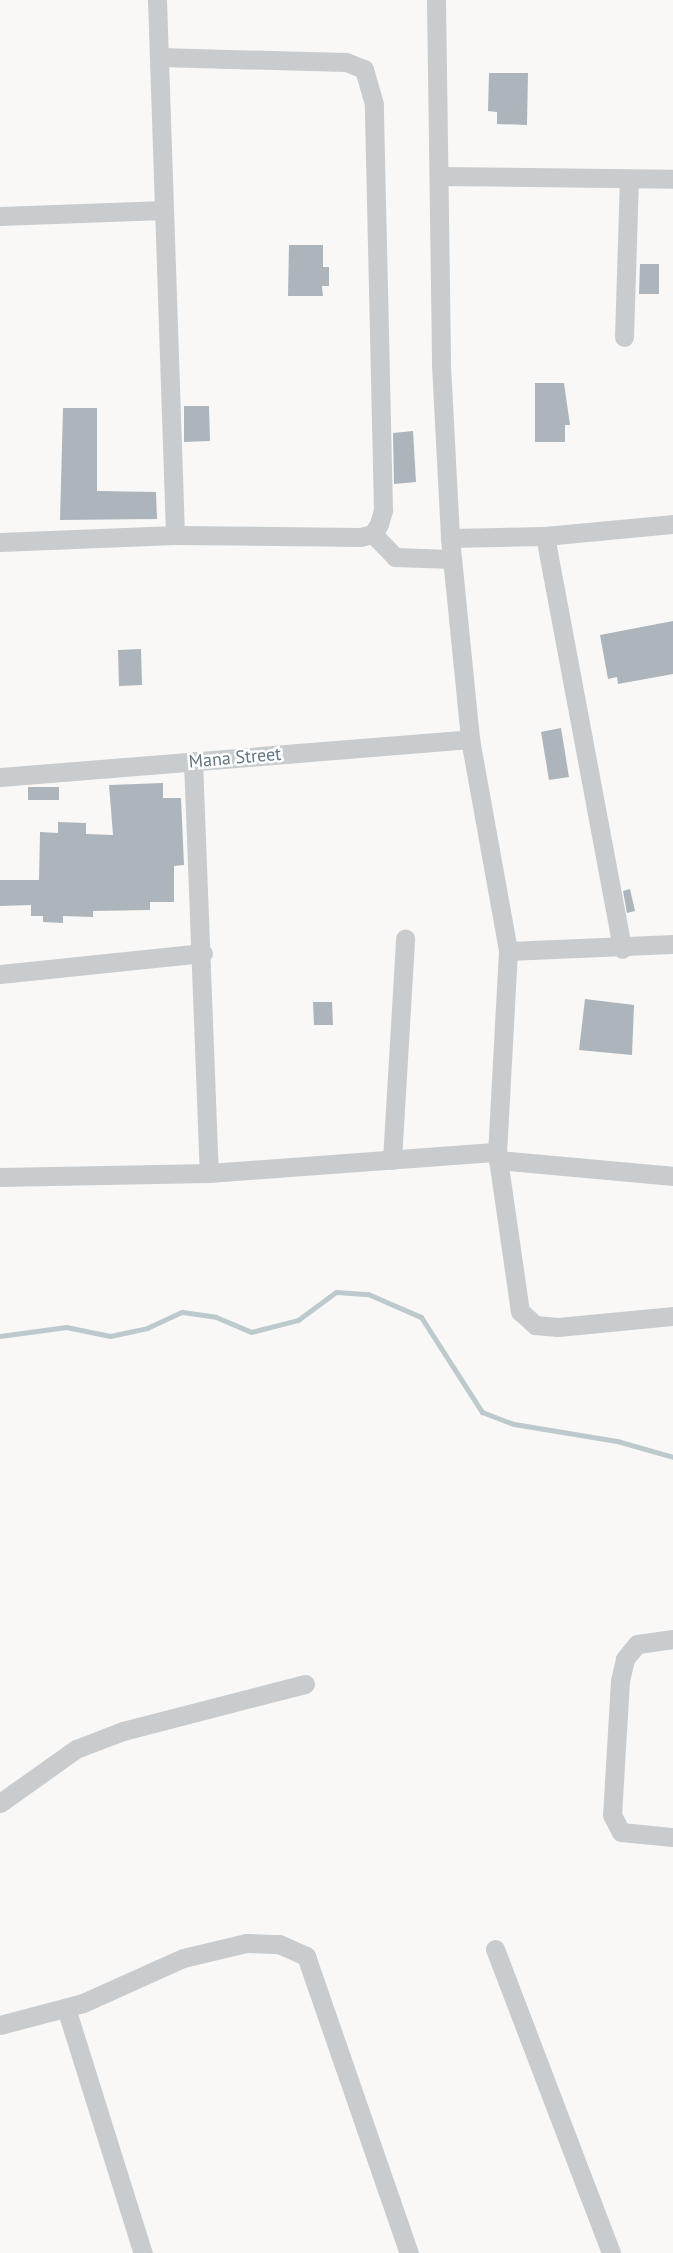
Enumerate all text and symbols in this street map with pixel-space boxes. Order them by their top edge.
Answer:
street label: Mana Street [188,743,282,773]

